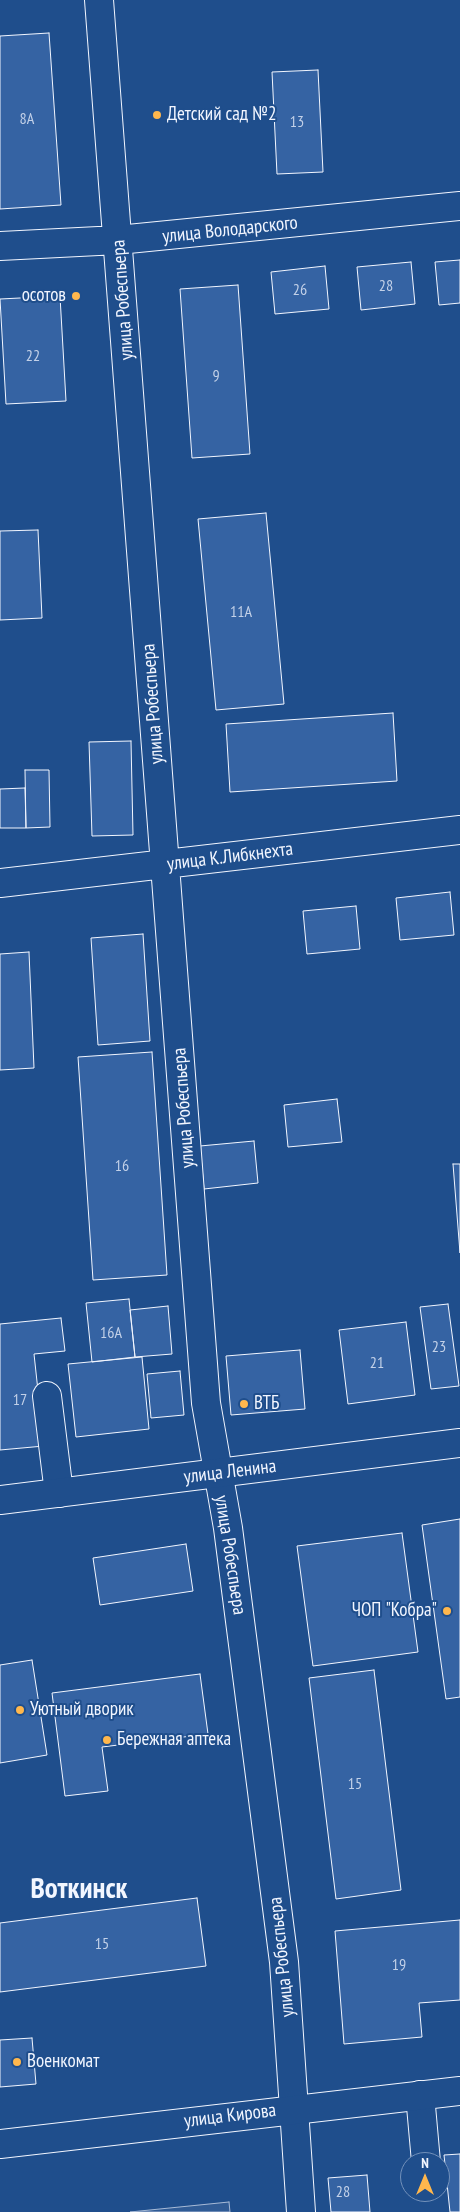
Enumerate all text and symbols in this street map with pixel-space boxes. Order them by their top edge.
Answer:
place label: Детский сад №2 [167,104,276,126]
house number: 8А [20,109,34,129]
marker: Детский сад №2 [151,109,163,121]
house number: 13 [290,112,304,132]
street label: улица Володарского [161,212,299,248]
street label: улица Робеспьера [107,239,139,361]
house number: 28 [379,276,393,296]
house number: 26 [293,280,307,300]
place label: осотов [22,285,66,307]
marker: осотов [70,290,82,302]
house number: 22 [26,346,40,366]
house number: 9 [212,366,220,386]
house number: 11А [230,602,252,622]
street label: улица Робеспьера [137,643,169,765]
street label: улица К.Либкнехта [166,838,294,876]
street label: улица Робеспьера [168,1047,200,1169]
house number: 16 [115,1156,129,1176]
house number: 16А [100,1323,122,1343]
house number: 23 [432,1337,446,1357]
house number: 21 [370,1353,384,1373]
house number: 17 [13,1390,27,1410]
place label: ВТБ [254,1393,280,1415]
marker: ВТБ [238,1398,250,1410]
street label: улица Ленина [183,1455,277,1489]
street label: улица Робеспьера [209,1494,251,1616]
place label: ЧОП "Кобра" [352,1600,437,1622]
marker: ЧОП "Кобра" [441,1605,453,1617]
place label: Уютный дворик [30,1699,134,1721]
marker: Уютный дворик [14,1704,26,1716]
place label: Бережная аптека [117,1729,231,1751]
marker: Бережная аптека [101,1734,113,1746]
house number: 15 [348,1774,362,1794]
district label: Воткинск [31,1873,127,1907]
street label: улица Робеспьера [264,1896,300,2018]
house number: 15 [95,1934,109,1954]
house number: 19 [392,1955,406,1975]
place label: Военкомат [27,2051,99,2073]
marker: Военкомат [11,2056,23,2068]
street label: улица Кирова [183,2099,277,2133]
north arrow [400,2152,450,2202]
text: N [421,2154,429,2172]
house number: 28 [336,2182,350,2202]

